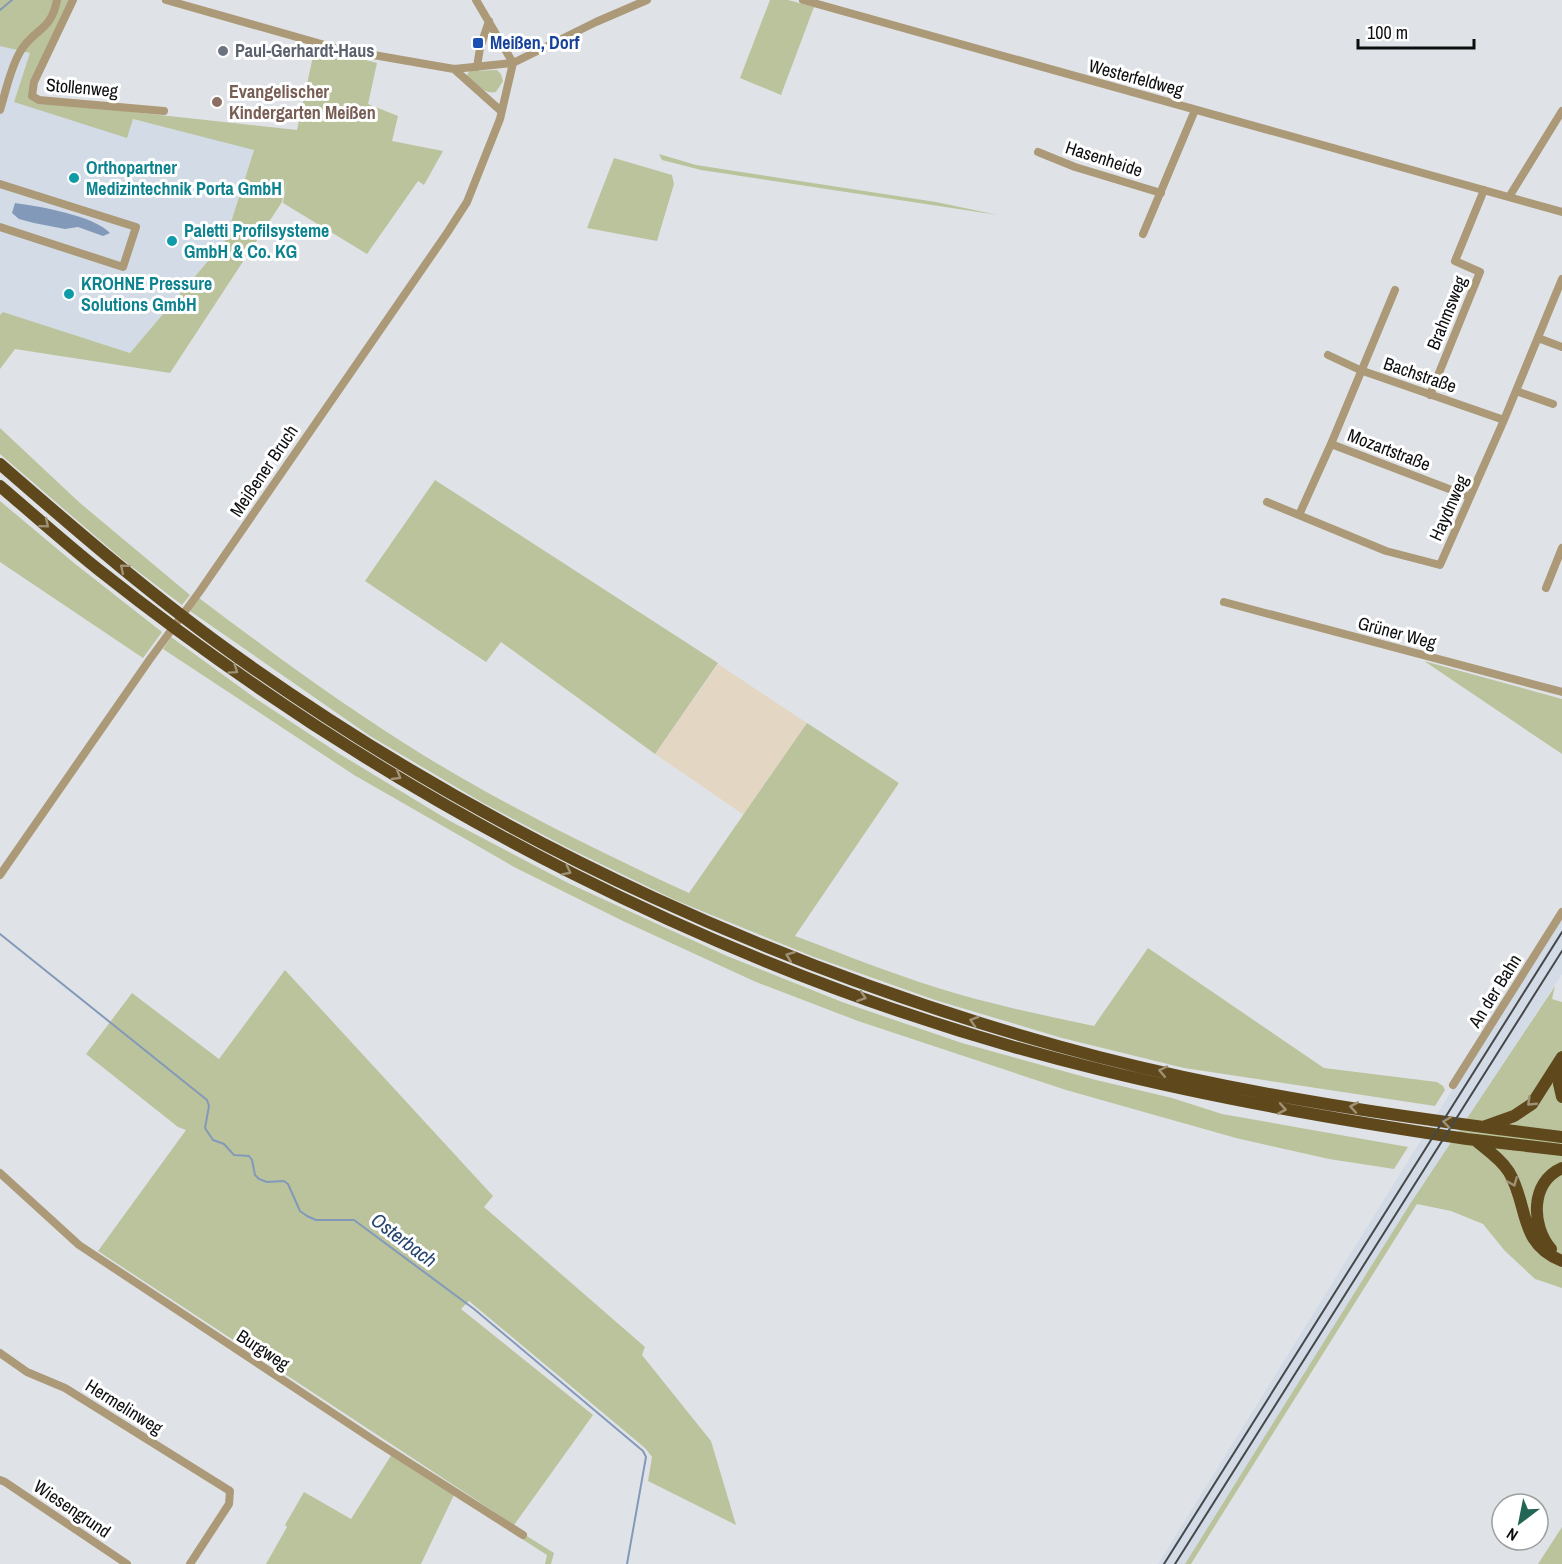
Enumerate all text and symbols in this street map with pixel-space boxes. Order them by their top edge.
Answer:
scale bar [1358,12,1474,50]
text: 100 m [1367,20,1408,45]
place label: Meißen, Dorf [490,30,579,55]
marker: Meißen, Dorf [471,36,485,50]
place label: Paul-Gerhardt-Haus [235,38,374,63]
marker: Paul-Gerhardt-Haus [216,44,230,58]
street label: Westerfeldweg [1086,53,1187,102]
street label: Stollenweg [45,72,120,103]
place label: Evangelischer Kindergarten Meißen [229,79,376,125]
marker: Evangelischer Kindergarten Meißen [210,95,224,109]
street label: Hasenheide [1062,134,1146,183]
place label: Orthopartner Medizintechnik Porta GmbH [86,155,282,201]
marker: Orthopartner Medizintechnik Porta GmbH [67,171,81,185]
place label: Paletti Profilsysteme GmbH & Co. KG [184,218,329,264]
marker: Paletti Profilsysteme GmbH & Co. KG [165,234,179,248]
place label: KROHNE Pressure Solutions GmbH [81,271,212,317]
street label: Brahmsweg [1420,271,1473,354]
marker: KROHNE Pressure Solutions GmbH [62,287,76,301]
street label: Bachstraße [1380,350,1460,399]
street label: Meißener Bruch [224,420,304,522]
street label: Mozartstraße [1344,422,1434,477]
street label: Haydnweg [1423,470,1474,545]
one-way arrow [38,517,49,528]
one-way arrow [120,564,131,575]
street label: Grüner Weg [1355,610,1440,655]
one-way arrow [227,663,238,674]
one-way arrow [391,769,401,781]
one-way arrow [561,864,572,875]
street label: An der Bahn [1462,949,1527,1033]
one-way arrow [785,951,796,964]
one-way arrow [856,990,867,1003]
one-way arrow [969,1016,980,1028]
one-way arrow [1158,1066,1168,1079]
one-way arrow [1527,1096,1538,1106]
one-way arrow [1276,1102,1286,1115]
one-way arrow [1350,1102,1359,1114]
one-way arrow [1442,1116,1451,1128]
one-way arrow [1506,1175,1518,1186]
water label: Osterbach [366,1206,443,1273]
street label: Burgweg [232,1323,295,1376]
street label: Hermelinweg [81,1373,168,1441]
street label: Wiesengrund [29,1474,116,1543]
north arrow [1490,1492,1550,1552]
text: N [1502,1523,1522,1547]

